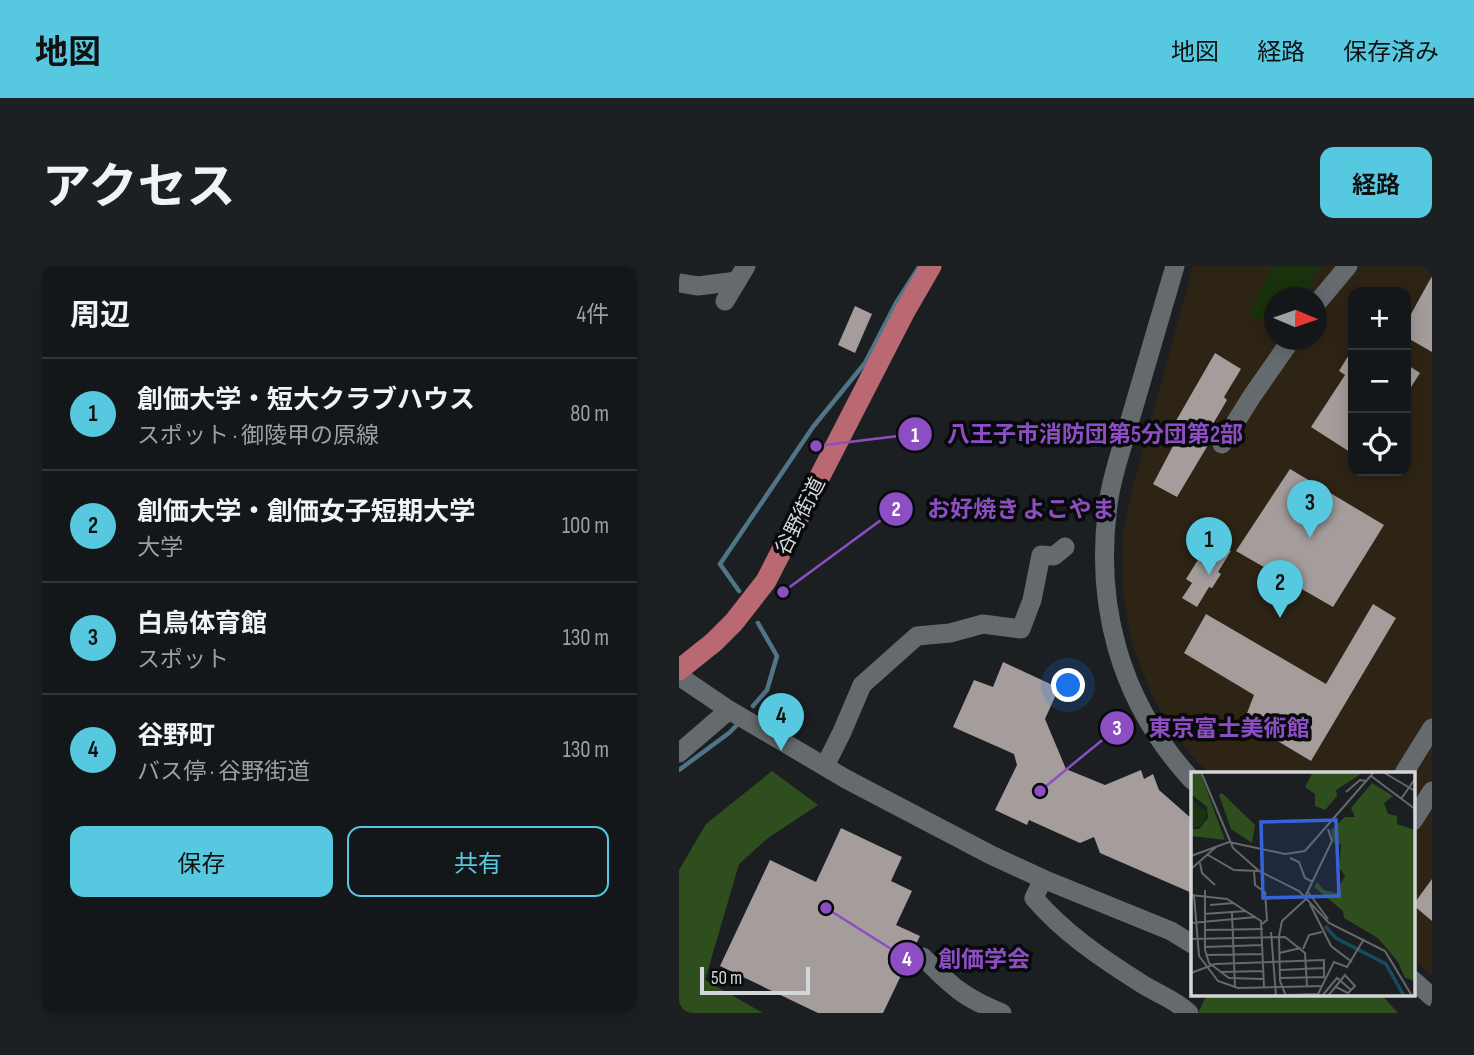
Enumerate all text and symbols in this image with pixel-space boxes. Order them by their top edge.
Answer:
text: 地図 [35,33,101,73]
text: 地図 [1171,38,1219,67]
text: 経路 [1257,38,1305,67]
text: 保存済み [1343,38,1439,67]
button: 経路 [1320,147,1432,218]
text: アクセス [42,159,236,218]
north arrow [1264,287,1327,350]
map controls [1348,287,1411,476]
button: + [1348,287,1411,350]
text: 周辺 [70,298,130,334]
text: 4件 [576,301,609,329]
button: − [1348,350,1411,413]
text: 創価大学・短大クラブハウス [137,385,475,416]
text: 1 [88,400,98,428]
text: 80 m [570,400,609,428]
callout: 八王子市消防団第5分団第2部 [898,412,1257,456]
button: locate [1348,413,1411,476]
text: 八王子市消防団第5分団第2部 [947,421,1243,449]
text: スポット · 御陵甲の原線 [137,422,379,450]
text: 1 [911,423,919,448]
street label: 谷野街道 [770,473,831,559]
pin: 3 [1287,480,1333,538]
callout: お好焼き よこやま [878,487,1129,531]
text: お好焼き よこやま [927,496,1115,524]
text: 創価大学・創価女子短期大学 [137,497,475,528]
text: 2 [891,497,901,522]
text: 2 [88,512,98,540]
text: 100 m [562,512,609,540]
pin: 1 [1186,517,1232,575]
text: 大学 [137,534,183,562]
pin: 2 [1257,560,1303,618]
text: 白鳥体育館 [137,609,267,640]
text: 3 [88,624,98,652]
text: 130 m [563,624,609,652]
text: スポット [137,646,229,674]
your location [1051,668,1085,702]
pin: 4 [758,693,804,751]
callout: 東京富士美術館 [1099,706,1323,750]
text: 東京富士美術館 [1149,715,1310,743]
text: 3 [1112,716,1122,741]
text: 谷野町 [137,721,215,752]
text: 4 [88,736,98,764]
text: 130 m [563,736,609,764]
text: バス停 · 谷野街道 [137,758,310,786]
inset map [1191,772,1415,996]
button: 保存 [70,826,333,897]
button: 共有 [347,826,609,897]
callout: 創価学会 [889,937,1044,981]
text: 創価学会 [938,946,1030,974]
text: 4 [902,947,912,972]
scale bar [700,964,810,996]
text: 50 m [711,967,742,990]

